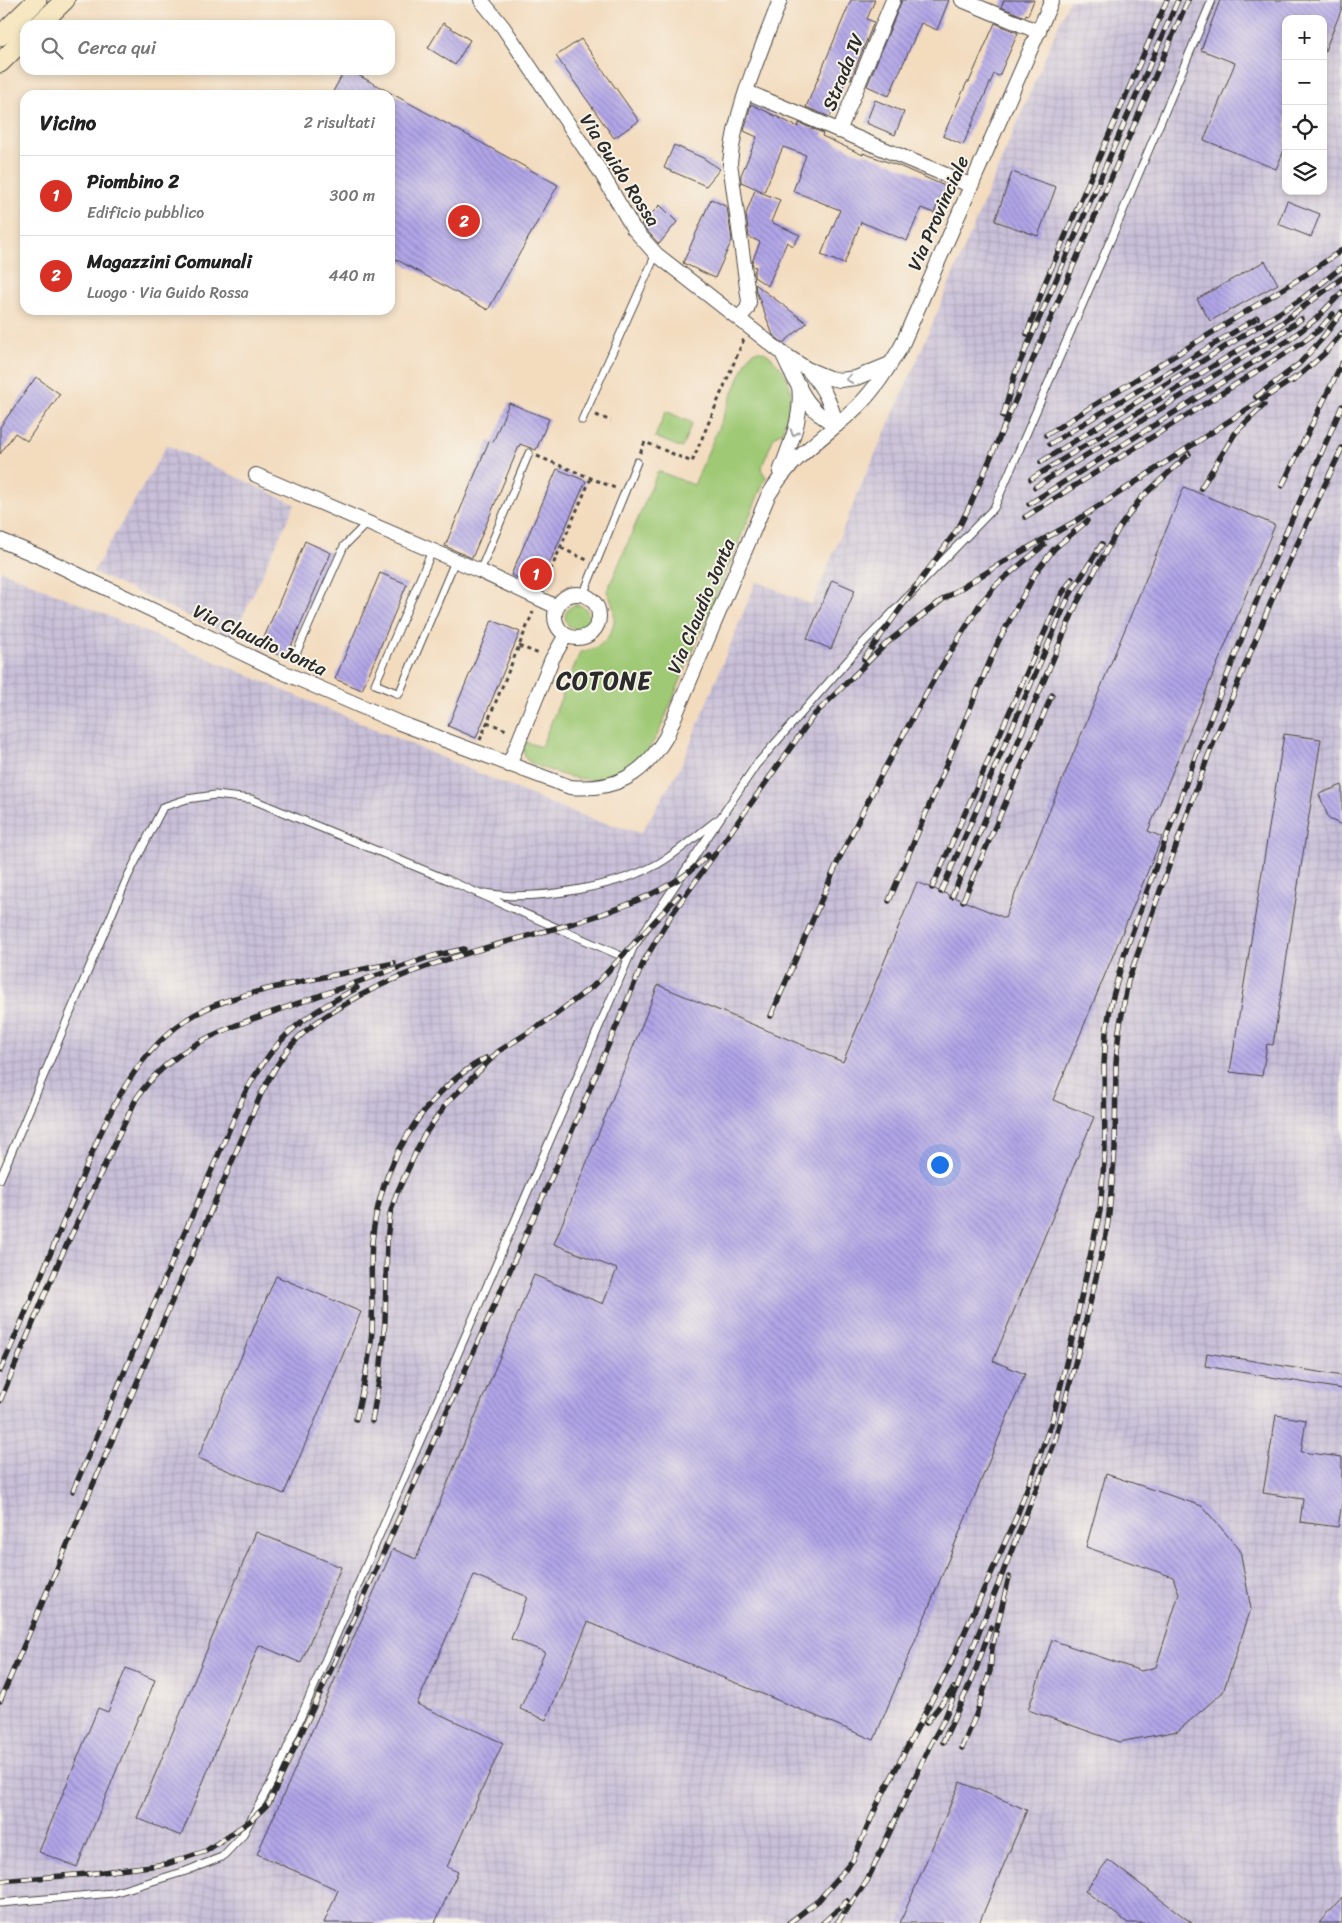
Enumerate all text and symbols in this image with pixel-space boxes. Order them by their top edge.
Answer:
map controls [1282,15,1327,195]
button: + [1282,15,1327,60]
search box [20,20,395,75]
street label: Strada IV [813,28,874,116]
text: Cerca qui [78,31,156,64]
icon: search [38,34,66,62]
button: − [1282,60,1327,105]
text: Vicino [40,104,96,142]
button: locate [1282,105,1327,150]
street label: Via Guido Rossa [571,107,669,234]
text: 2 risultati [304,108,375,137]
street label: Via Provinciale [898,150,978,276]
button: layers [1282,150,1327,195]
text: Piombino 2 [87,165,179,198]
text: 1 [53,181,59,210]
text: 300 m [330,181,375,210]
text: Edificio pubblico [87,198,204,227]
pin: 2 [448,202,480,240]
text: Magazzini Comunali [87,245,252,278]
text: 2 [51,261,61,290]
text: 440 m [328,261,375,290]
text: Luogo · Via Guido Rossa [87,278,249,307]
one-way arrow [845,373,854,383]
one-way arrow [790,428,800,436]
street label: Via Claudio Jonta [658,533,745,679]
pin: 1 [520,555,552,593]
street label: Via Claudio Jonta [188,595,333,686]
district label: COTONE [555,660,652,702]
your location [927,1152,953,1178]

